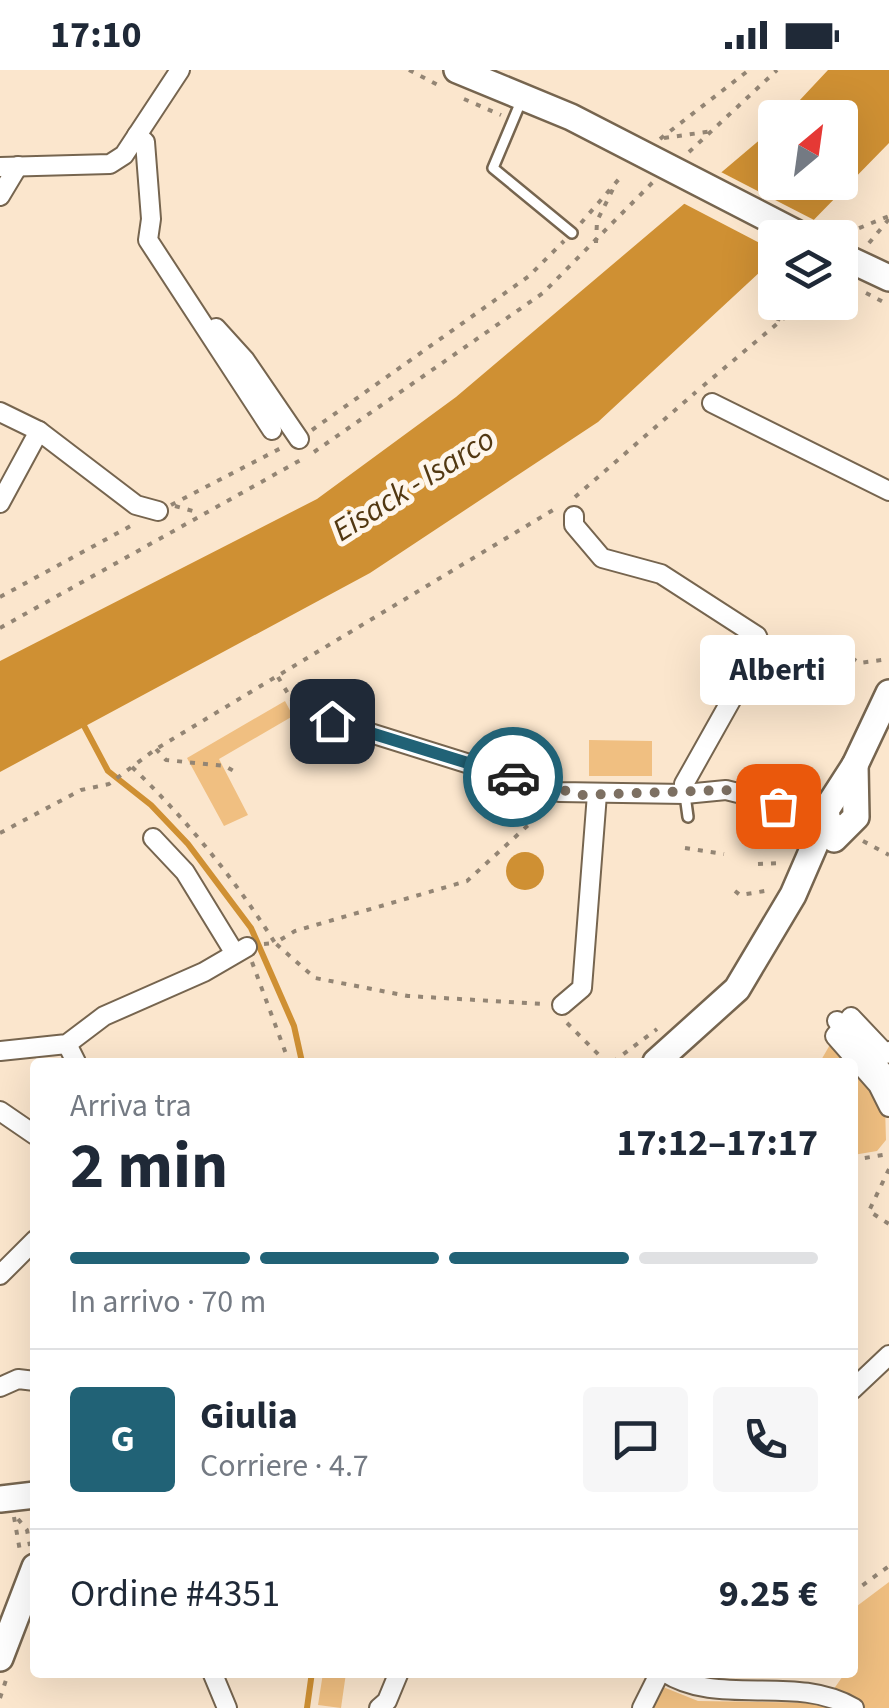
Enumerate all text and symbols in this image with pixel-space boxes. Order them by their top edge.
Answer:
text: 17:10 [50,8,142,62]
north arrow [758,100,858,200]
map controls [758,100,858,320]
button: layers [758,220,858,320]
water label: Eisack - Isarco [323,417,504,553]
callout: Alberti [700,636,856,706]
text: Alberti [729,647,826,693]
pin [290,679,375,764]
icon: home [305,694,360,749]
courier [463,727,563,827]
icon: car [486,750,541,805]
pin [736,764,821,849]
icon: bag [751,779,806,834]
text: Arriva tra [70,1083,192,1129]
text: 17:12–17:17 [616,1116,818,1170]
text: 2 min [70,1120,228,1213]
text: In arrivo · 70 m [70,1279,266,1325]
button: chat [583,1387,688,1492]
button: phone [713,1387,818,1492]
text: Giulia [200,1389,298,1443]
text: G [110,1412,135,1466]
text: Corriere · 4.7 [200,1443,369,1489]
text: Ordine #4351 [70,1567,280,1621]
text: 9.25 € [719,1567,818,1621]

